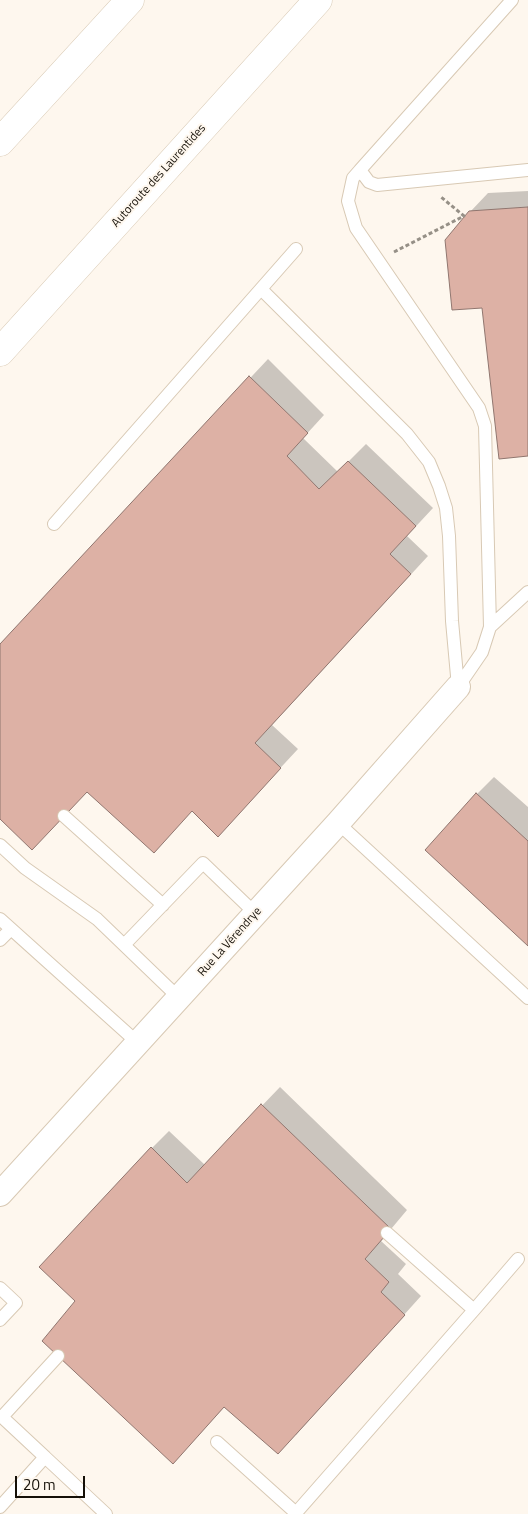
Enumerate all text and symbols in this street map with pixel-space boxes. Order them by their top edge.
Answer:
street label: Autoroute des Laurentides [109,121,209,231]
street label: Rue La Vérendrye [195,904,265,980]
scale bar [18,1466,88,1498]
text: 20 m [23,1473,56,1496]

